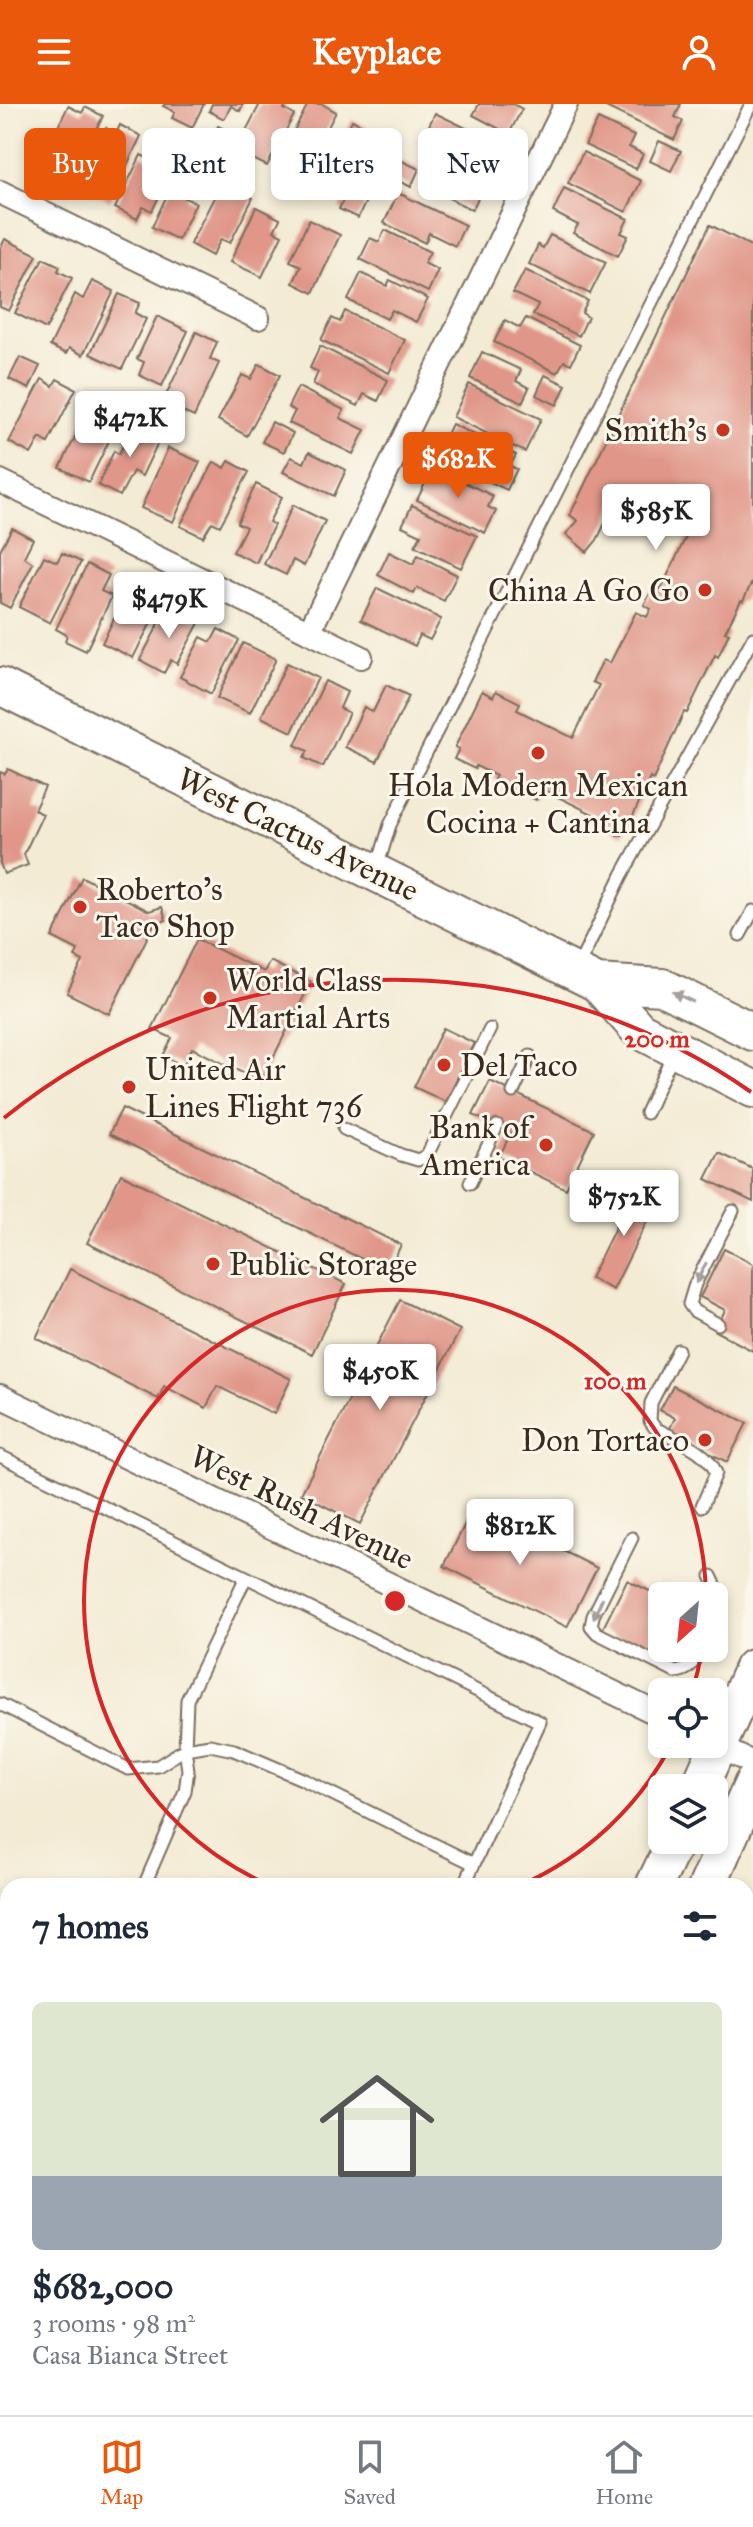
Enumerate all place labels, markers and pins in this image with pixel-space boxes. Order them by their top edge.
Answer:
pin: $472K [74,391,186,459]
place label: Smith's [605,411,707,450]
marker: Smith's [714,421,732,439]
pin: $682K [402,432,514,500]
pin: $585K [600,484,712,552]
place label: China A Go Go [488,571,689,610]
pin: $479K [113,572,225,640]
marker: China A Go Go [696,581,714,599]
marker: Hola Modern Mexican Cocina + Cantina [529,744,547,762]
place label: Hola Modern Mexican Cocina + Cantina [388,766,688,842]
place label: Roberto's Taco Shop [96,870,235,946]
marker: Roberto's Taco Shop [71,898,89,916]
place label: World Class Martial Arts [226,961,390,1037]
marker: World Class Martial Arts [201,989,219,1007]
place label: Del Taco [460,1046,578,1085]
place label: United Air Lines Flight 736 [145,1050,364,1126]
marker: Del Taco [435,1056,453,1074]
marker: United Air Lines Flight 736 [120,1078,138,1096]
place label: Bank of America [419,1108,535,1184]
marker: Bank of America [537,1136,555,1154]
pin: $752K [568,1170,680,1238]
place label: Public Storage [229,1245,417,1284]
marker: Public Storage [204,1255,222,1273]
pin: $450K [324,1344,436,1412]
place label: Don Tortaco [521,1421,689,1460]
marker: Don Tortaco [696,1431,714,1449]
pin: $812K [464,1499,576,1567]
centre of rings [381,1587,409,1615]

